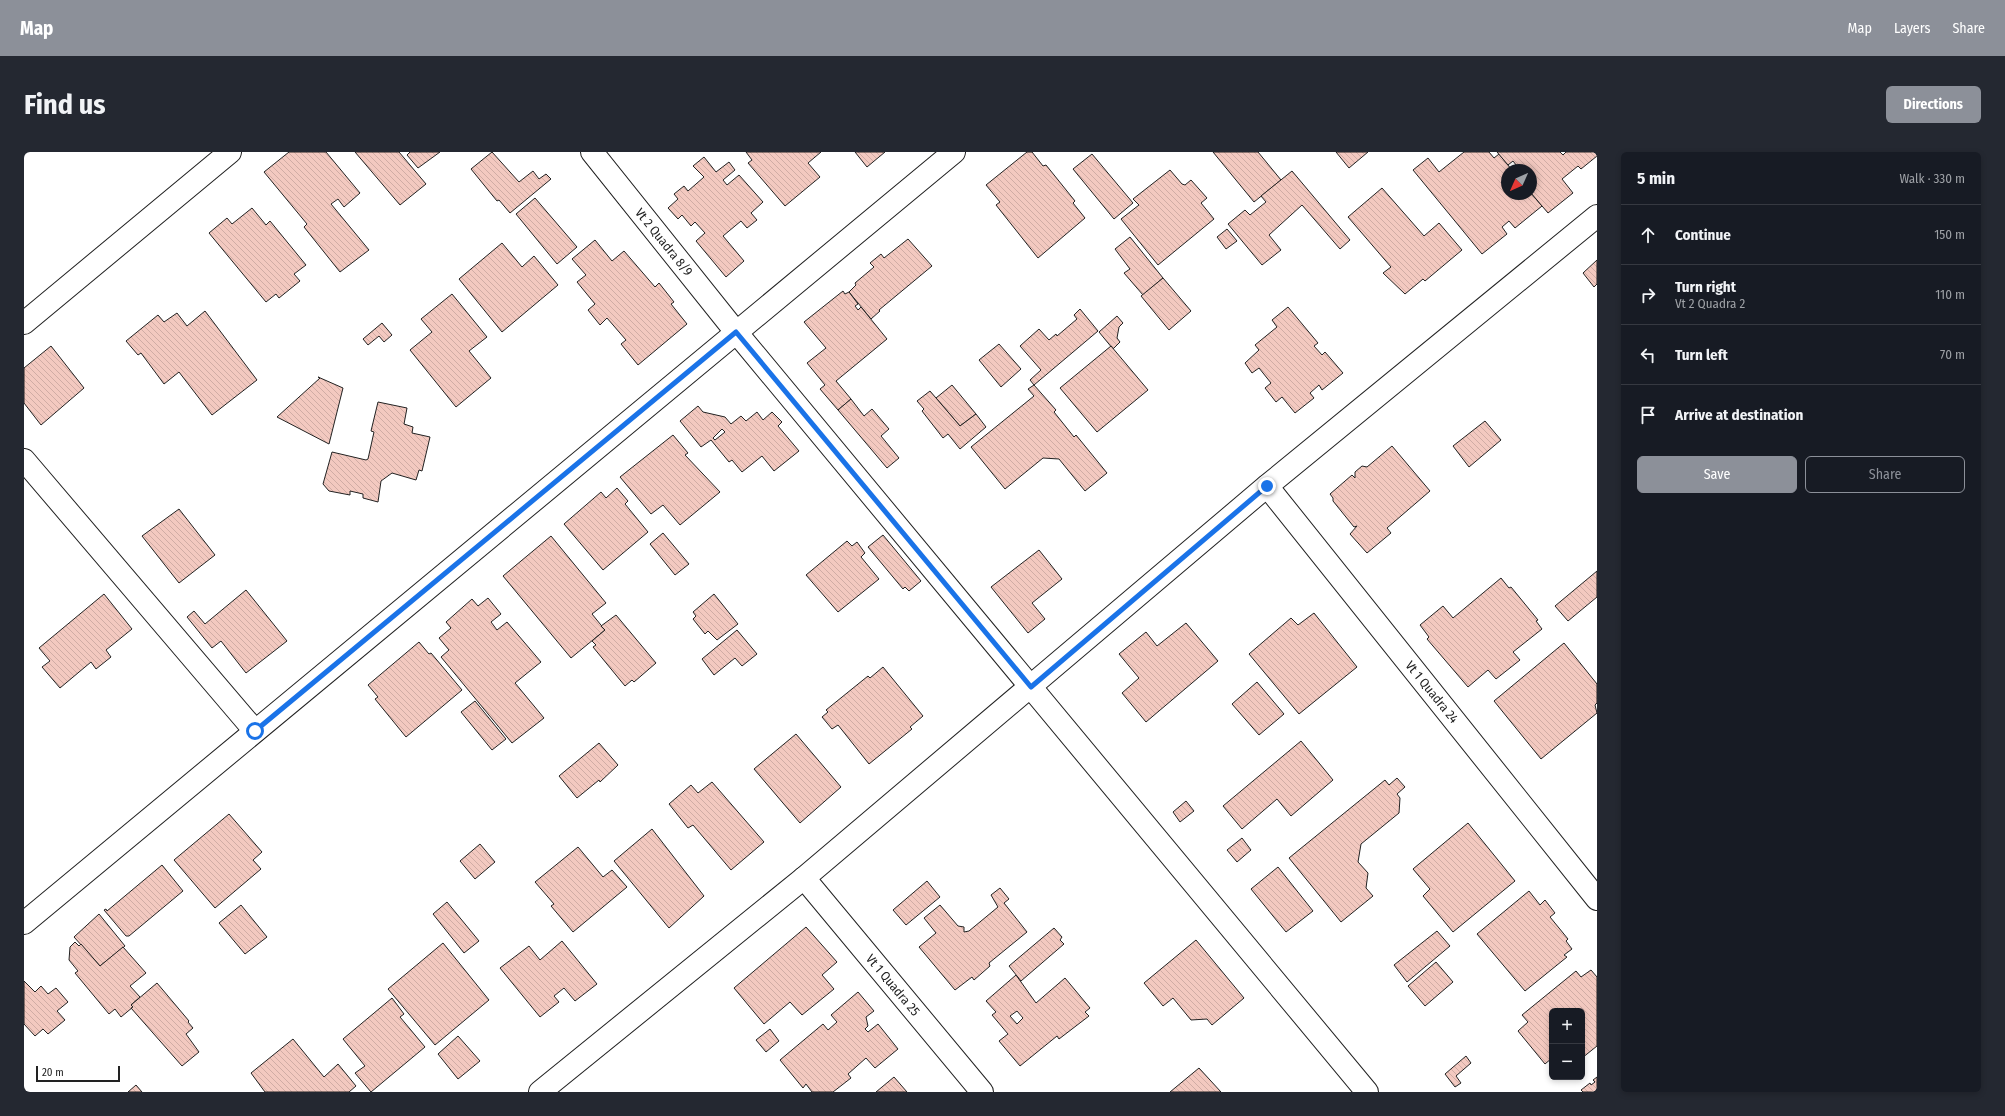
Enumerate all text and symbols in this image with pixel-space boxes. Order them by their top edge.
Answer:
text: Map [20,17,53,40]
text: Map [1848,20,1872,37]
text: Layers [1894,20,1930,37]
text: Share [1952,20,1985,37]
button: Directions [1886,86,1981,123]
text: Find us [24,88,106,121]
north arrow [1501,164,1537,200]
text: 5 min [1637,168,1675,189]
text: Walk · 330 m [1900,171,1965,186]
street label: Vt 2 Quadra 8/9 [632,205,696,279]
icon: ahead [1637,224,1659,246]
text: Continue [1675,226,1731,244]
text: 150 m [1934,227,1965,242]
text: Turn right [1675,278,1736,296]
icon: right [1637,284,1659,306]
text: 110 m [1935,287,1965,302]
text: Vt 2 Quadra 2 [1675,296,1745,311]
icon: left [1637,344,1659,366]
text: Turn left [1675,346,1728,364]
text: 70 m [1940,347,1965,362]
icon: arrive [1637,404,1659,426]
text: Arrive at destination [1675,406,1803,424]
button: Save [1637,456,1797,493]
button: Share [1805,456,1965,493]
route end [1258,477,1276,495]
street label: Vt 1 Quadra 24 [1402,658,1462,726]
route start [246,722,264,740]
street label: Vt 1 Quadra 25 [863,951,923,1019]
map controls [1549,1008,1585,1080]
button: + [1549,1008,1585,1044]
button: − [1549,1044,1585,1080]
scale bar [36,1064,120,1083]
text: 20 m [42,1066,64,1079]

